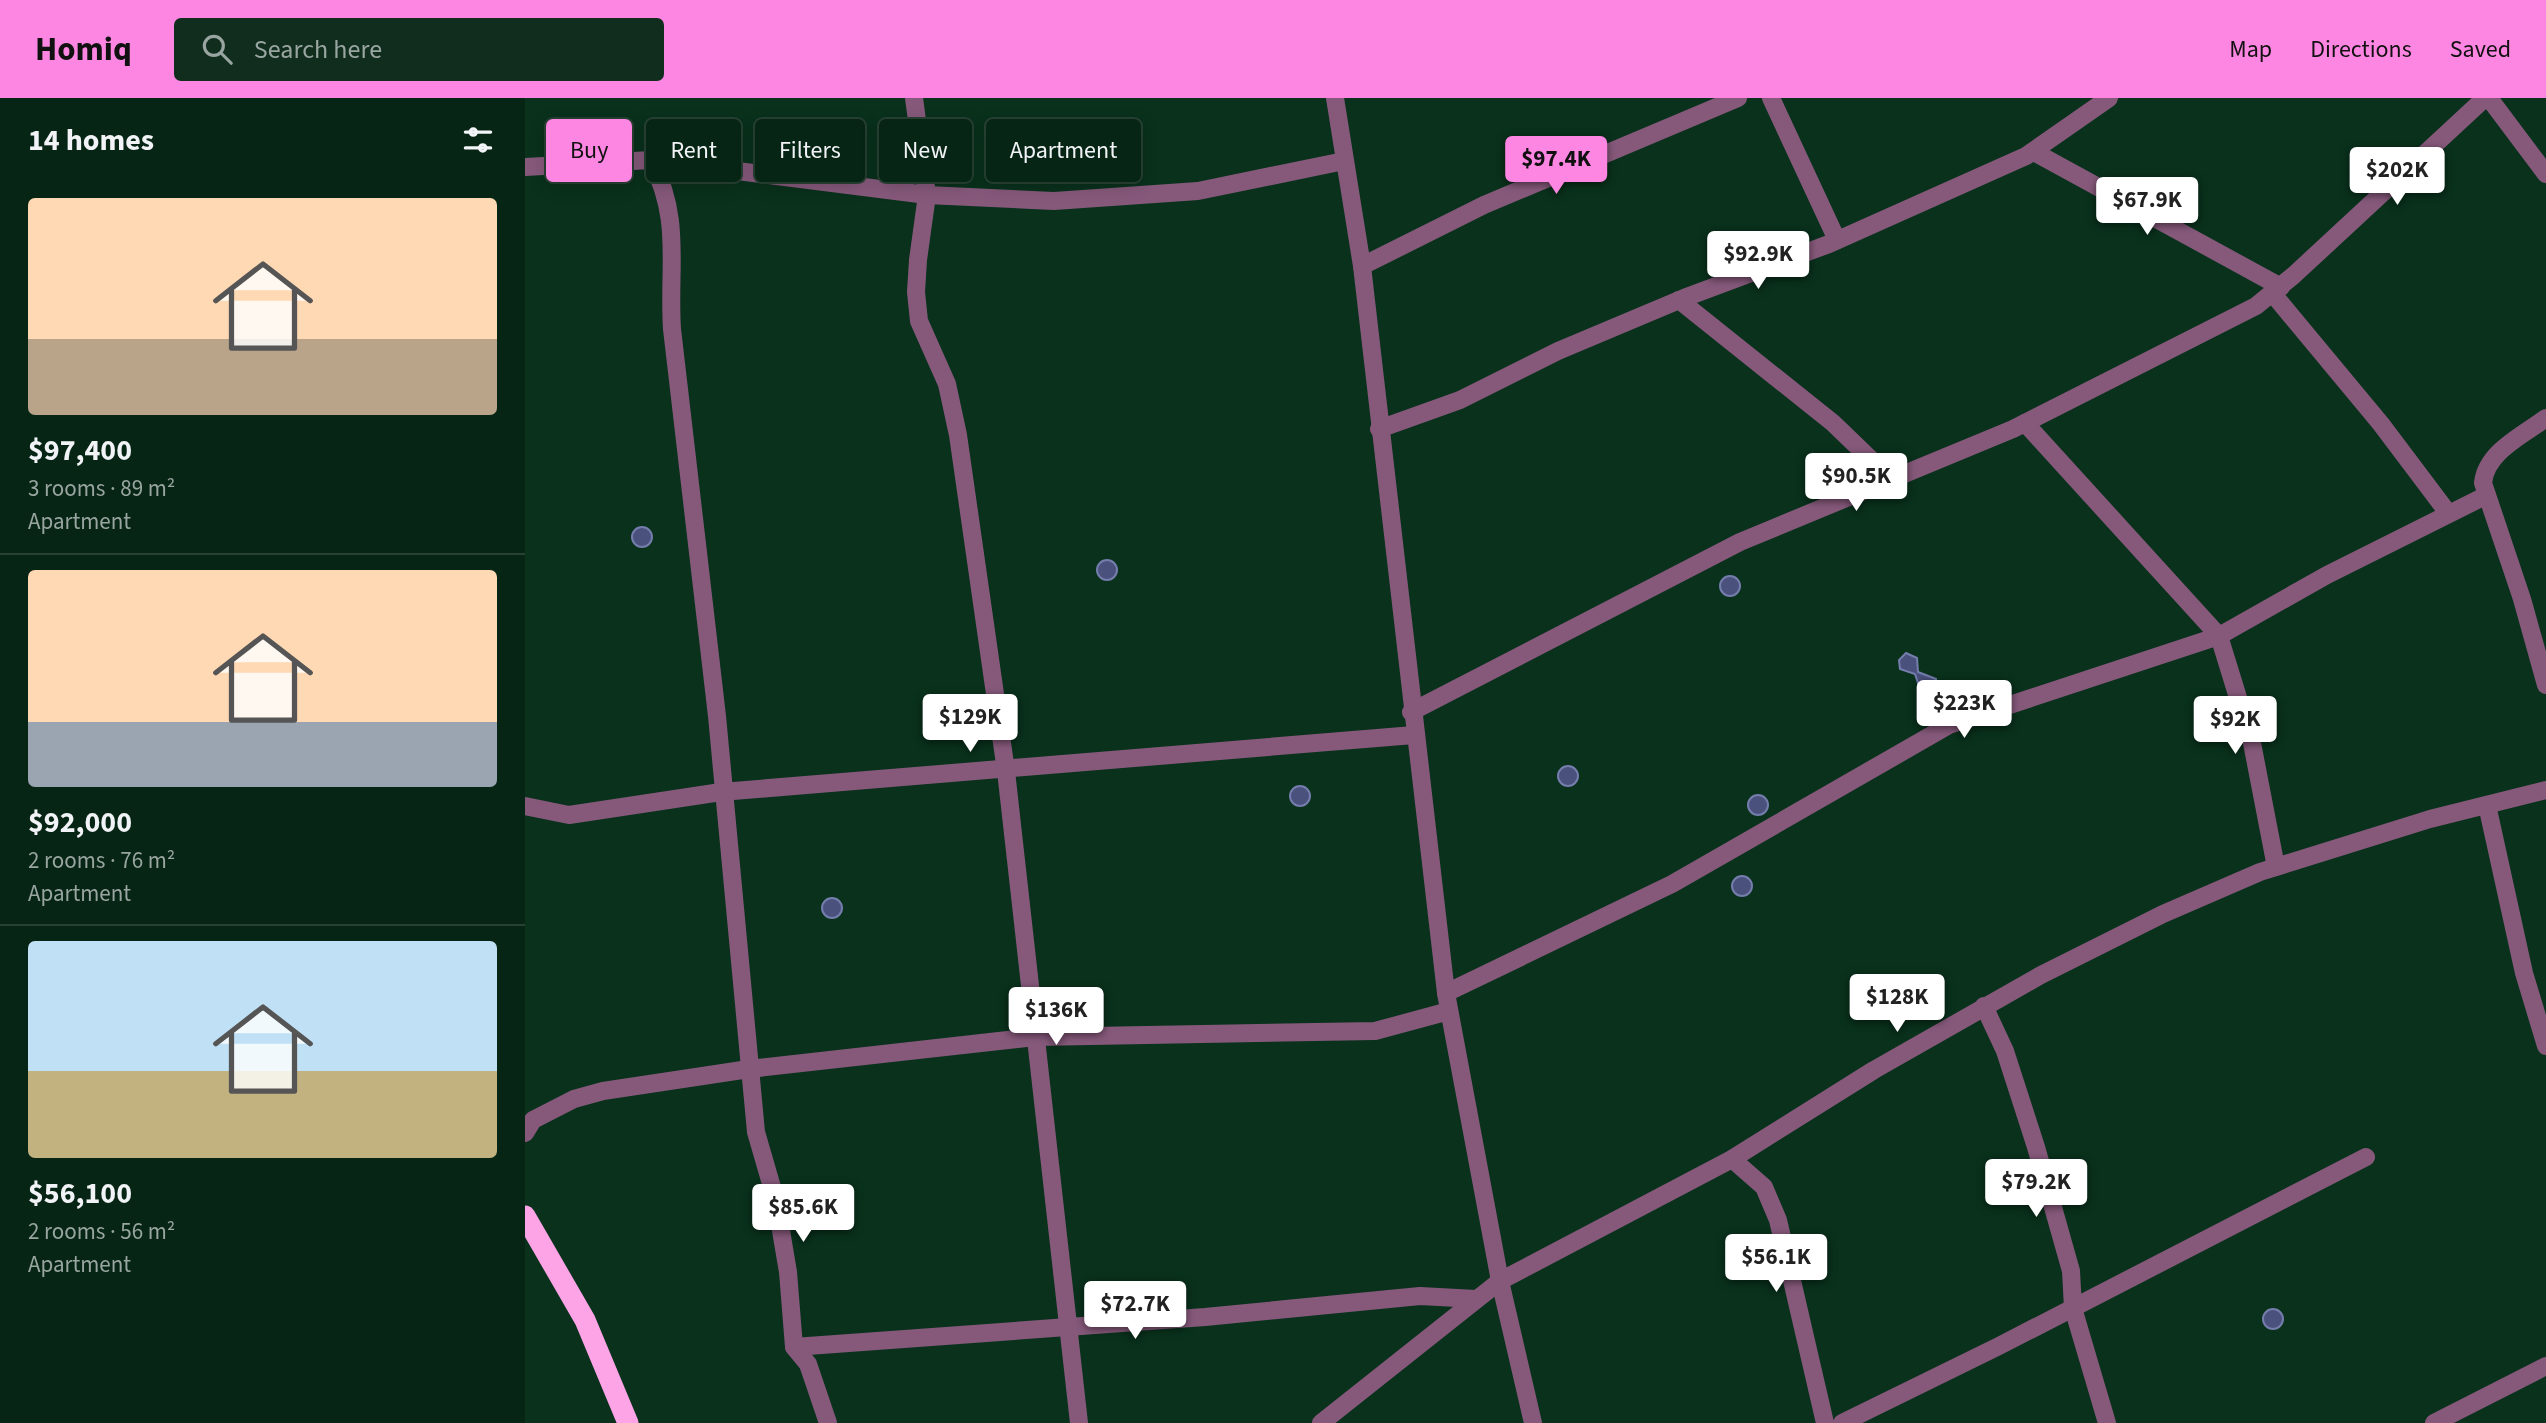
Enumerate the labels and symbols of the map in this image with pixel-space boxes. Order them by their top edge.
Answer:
pin: $97.4K [1499,136,1613,196]
pin: $202K [2348,148,2446,207]
pin: $67.9K [2090,178,2204,237]
pin: $92.9K [1701,232,1815,291]
pin: $90.5K [1799,454,1913,513]
pin: $223K [1915,680,2013,740]
pin: $129K [921,694,1019,754]
pin: $92K [2194,696,2276,756]
pin: $128K [1848,974,1946,1034]
pin: $136K [1007,988,1105,1047]
pin: $79.2K [1979,1160,2093,1219]
pin: $85.6K [746,1184,860,1244]
pin: $56.1K [1719,1234,1833,1294]
pin: $72.7K [1078,1282,1192,1341]

